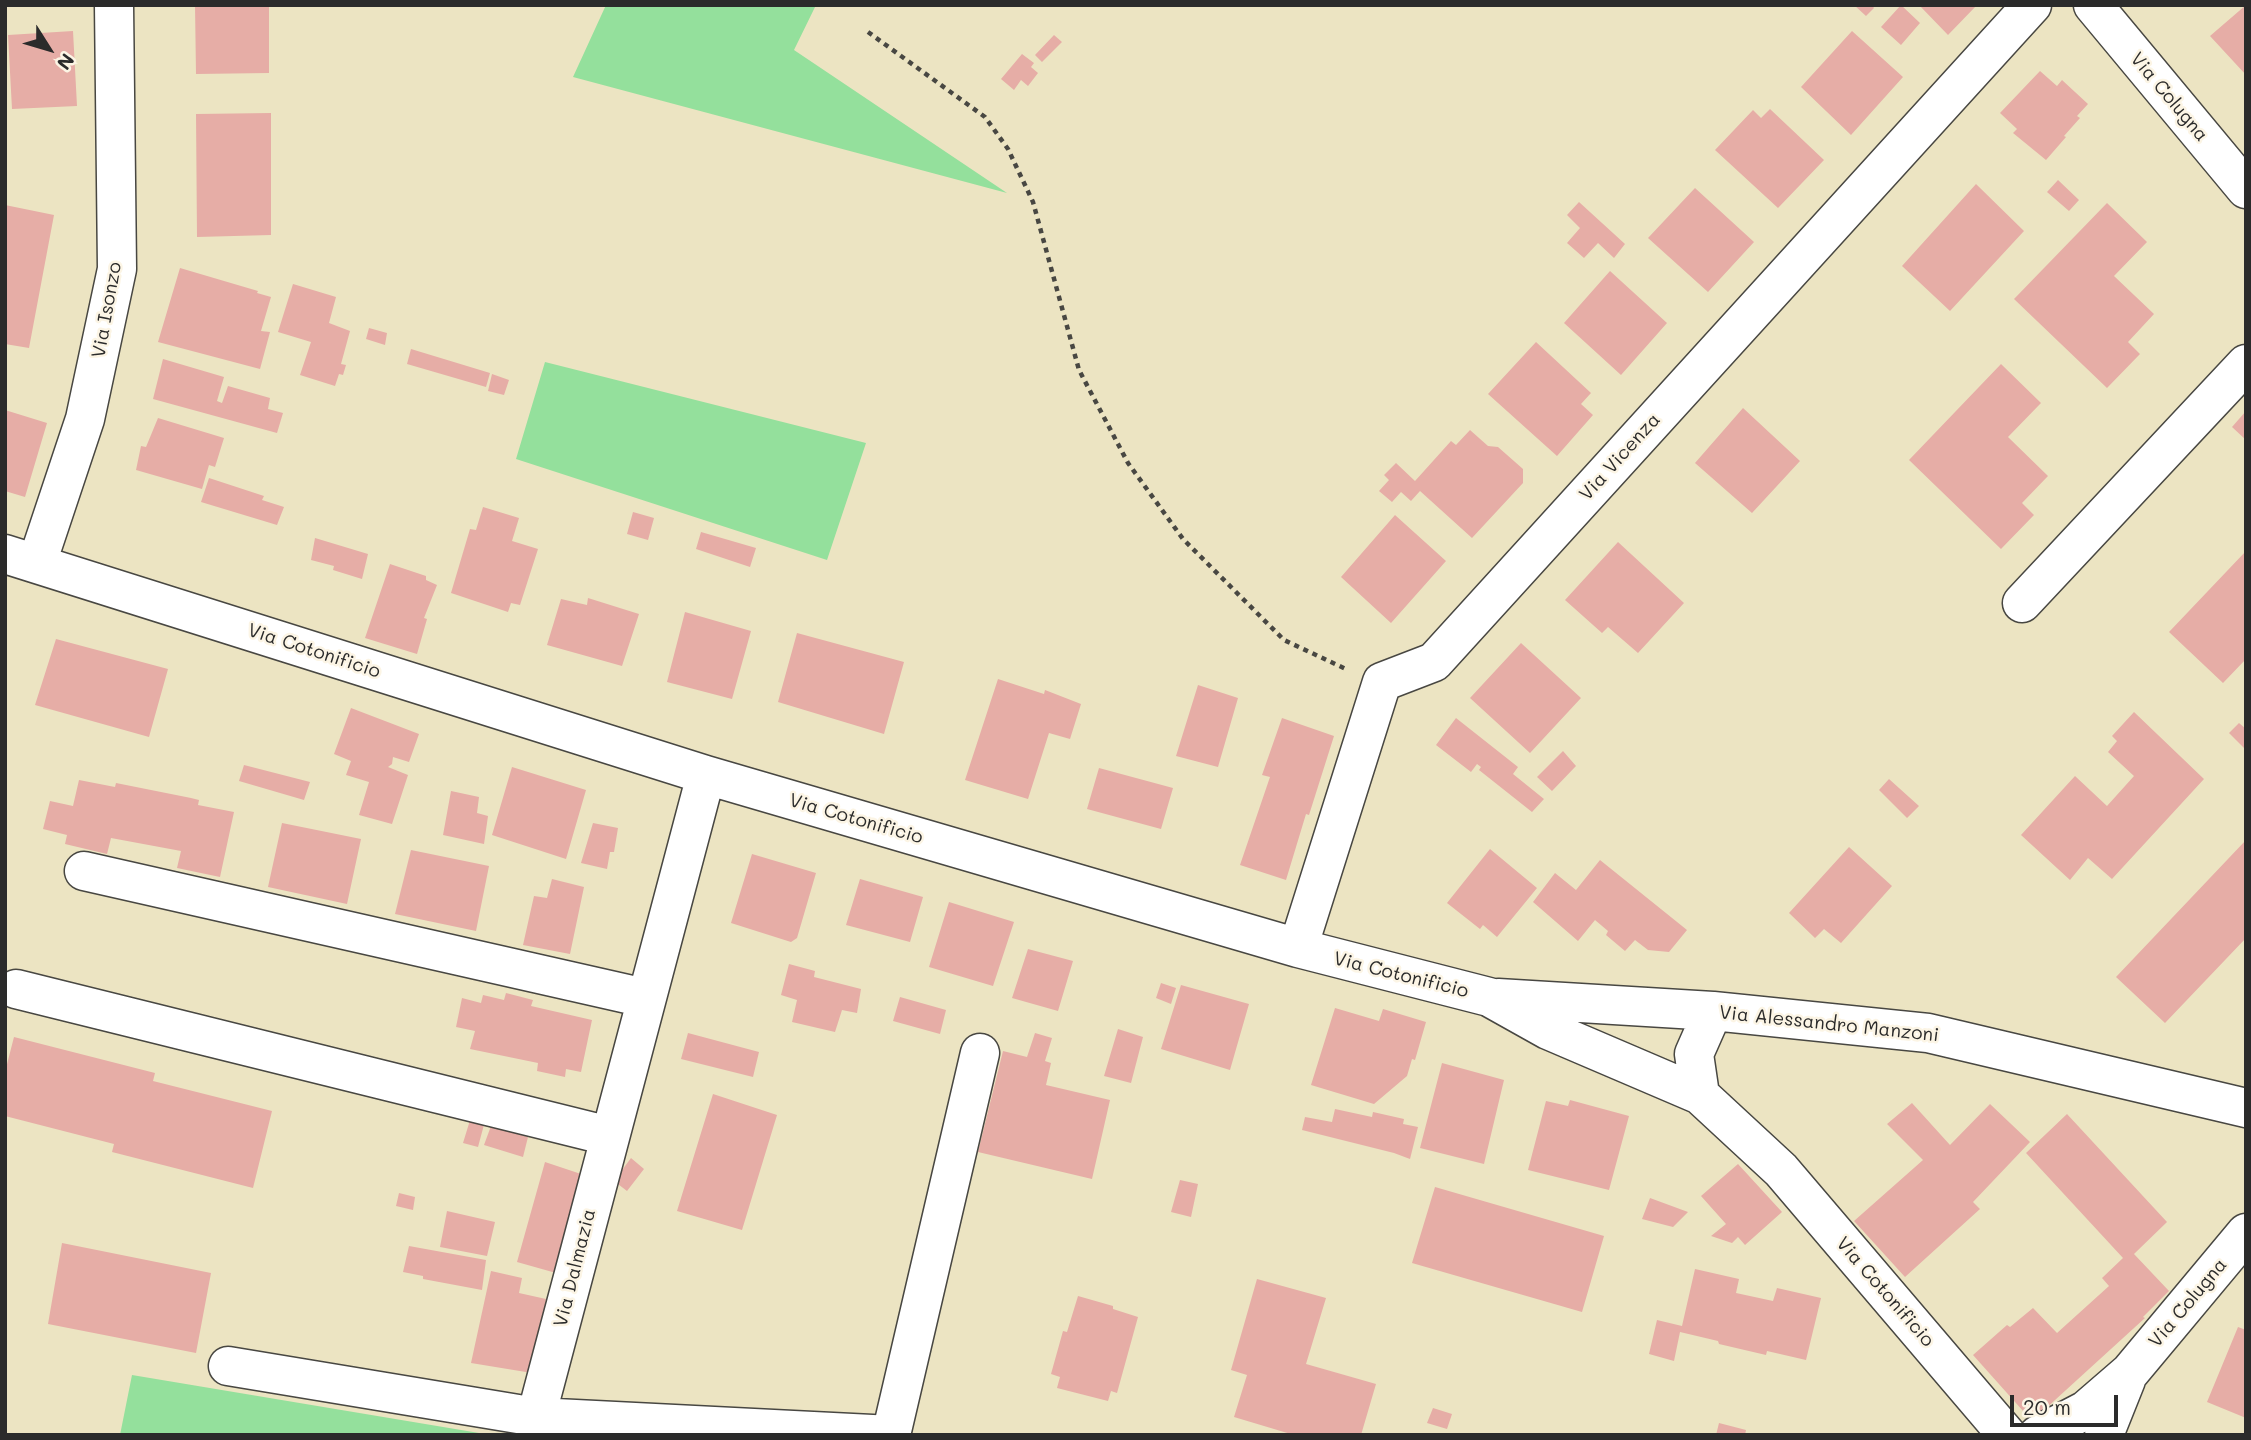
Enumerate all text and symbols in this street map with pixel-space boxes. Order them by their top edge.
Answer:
north arrow [14,14,84,84]
street label: Via Colugna [2125,48,2213,146]
text: N [52,49,80,75]
street label: Via Isonzo [87,260,127,360]
street label: Via Vicenza [1575,409,1665,505]
street label: Via Cotonificio [245,619,383,683]
street label: Via Cotonificio [786,789,926,849]
street label: Via Cotonificio [1331,947,1471,1003]
street label: Via Alessandro Manzoni [1718,1001,1940,1047]
street label: Via Dalmazia [549,1207,601,1329]
street label: Via Cotonificio [1831,1232,1939,1352]
street label: Via Colugna [2144,1254,2232,1352]
scale bar [2013,1380,2122,1424]
text: 20 m [2023,1393,2071,1420]

